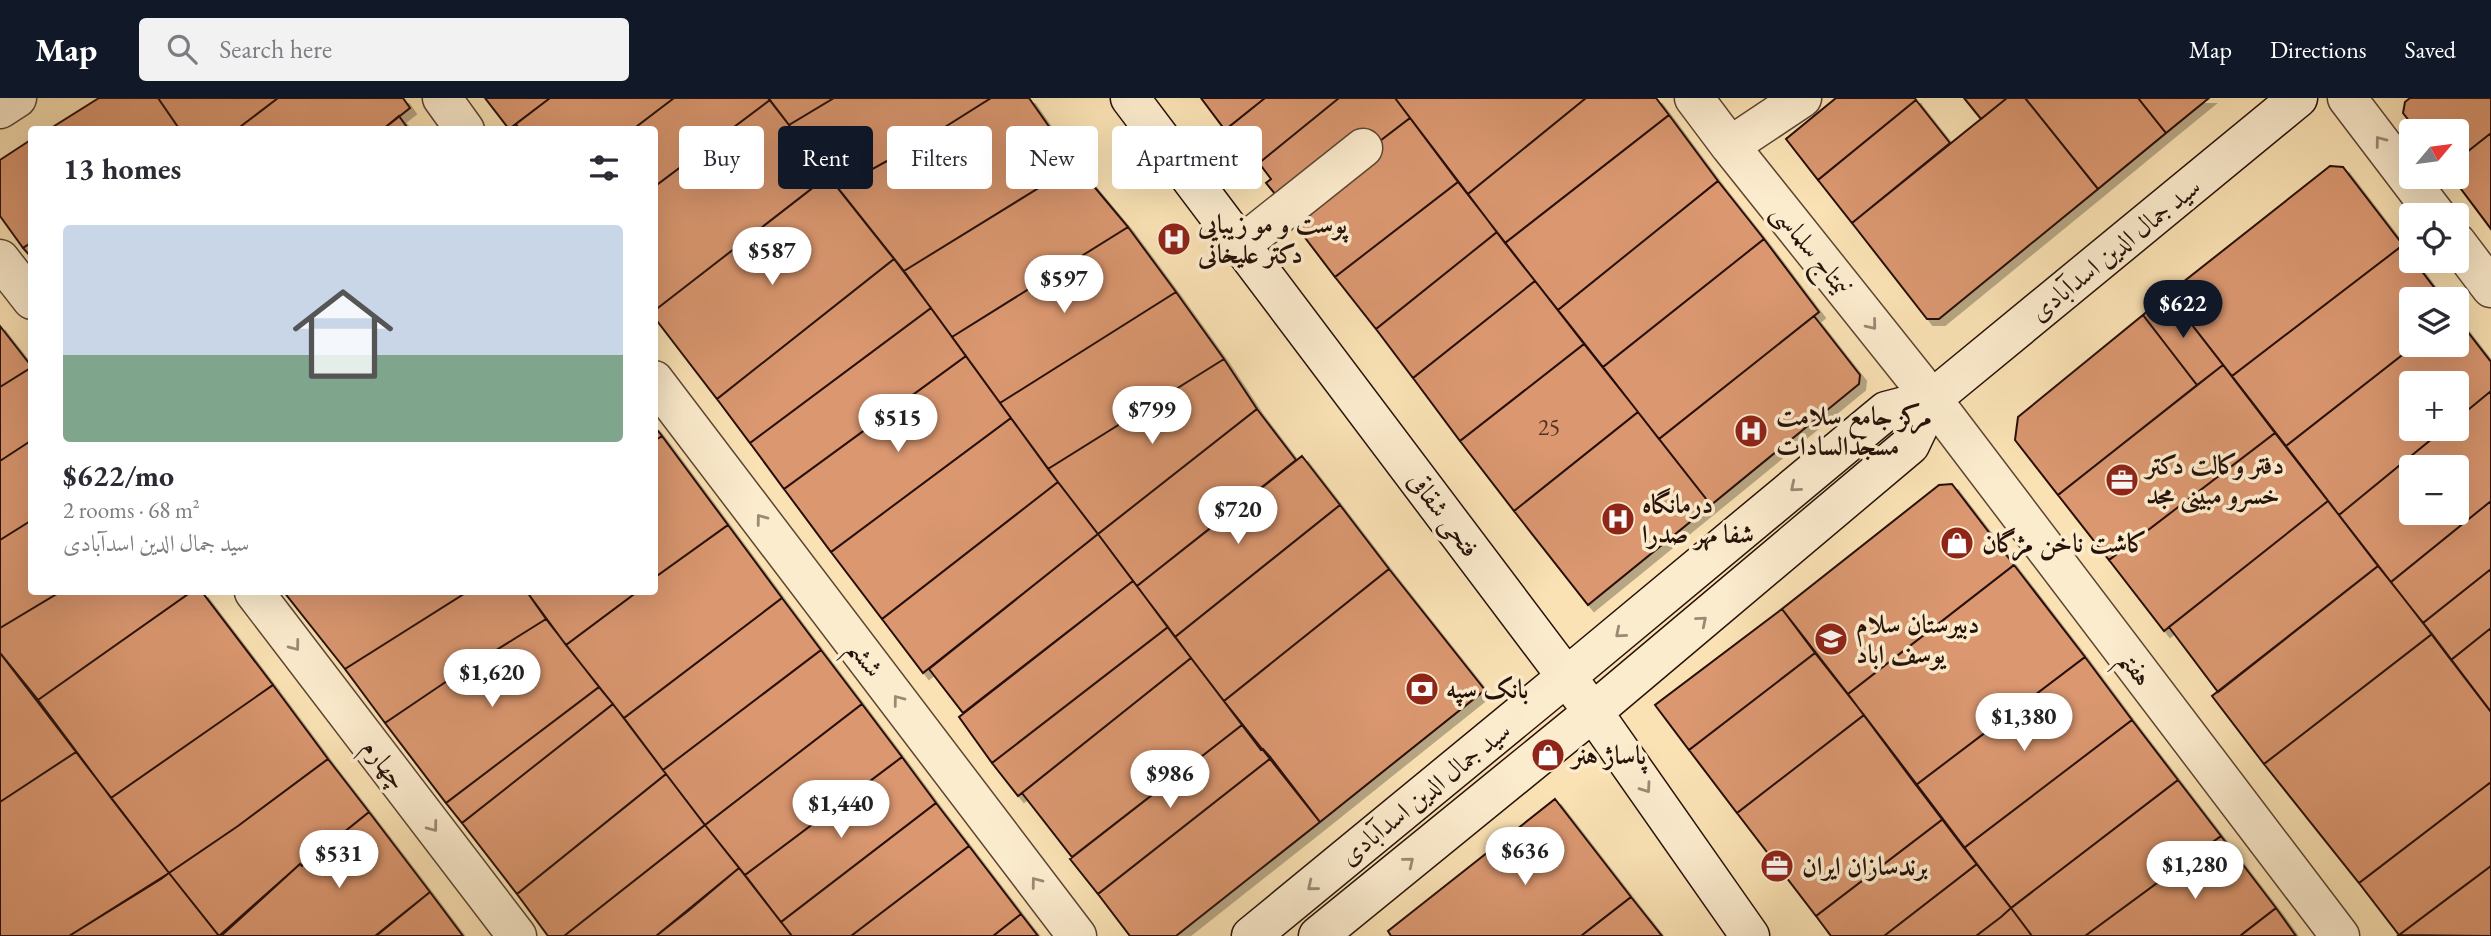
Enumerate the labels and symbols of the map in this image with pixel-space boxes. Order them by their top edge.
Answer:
north arrow [2399,119,2469,189]
one-way arrow [2375,137,2388,149]
street label: سید جمال الدین اسدآبادی [2022,169,2208,329]
street label: نیمتاج سلماسی [1759,196,1860,307]
place label: پوست و مو زیبایی دکتر علیخانی [1197,207,1349,271]
hospital icon: پوست و مو زیبایی دکتر علیخانی [1155,220,1193,258]
pin: $587 [731,228,813,287]
pin: $597 [1023,256,1105,315]
pin: $622 [2142,280,2224,340]
one-way arrow [1864,317,1877,329]
pin: $799 [1111,386,1193,446]
pin: $515 [857,394,939,454]
place label: مرکز جامع سلامت مسجدالسادات [1776,399,1932,463]
house number: 25 [1538,412,1560,442]
hospital icon: مرکز جامع سلامت مسجدالسادات [1732,412,1770,450]
place label: دفتر وکالت دکتر خسرو مبینی مجد [2143,448,2284,514]
office icon: دفتر وکالت دکتر خسرو مبینی مجد [2103,461,2141,499]
street label: فتحی شقاقی [1400,464,1487,565]
one-way arrow [1790,479,1803,491]
pin: $720 [1197,486,1279,546]
place label: درمانگاه شفا مهر صدرا [1642,487,1754,551]
hospital icon: درمانگاه شفا مهر صدرا [1599,500,1637,538]
one-way arrow [756,515,769,527]
shop icon: کاشت ناخن مژگان [1938,524,1976,562]
place label: کاشت ناخن مژگان [1982,526,2147,562]
place label: دبیرستان سلام یوسف اباد [1856,607,1980,671]
one-way arrow [1694,616,1706,629]
school or university icon: دبیرستان سلام یوسف اباد [1812,620,1850,658]
one-way arrow [1615,625,1628,637]
street label: ششم [833,632,891,689]
one-way arrow [287,638,300,650]
street label: هفتم [2104,643,2160,698]
pin: $1,620 [435,650,549,709]
bank icon: بانک سپه [1403,670,1441,708]
place label: بانک سپه [1446,672,1528,707]
pin: $1,380 [1967,694,2081,753]
one-way arrow [894,696,907,708]
street label: سید جمال الدین اسدآبادی [1332,713,1518,873]
street label: چهارم [350,732,415,800]
shop icon: پاساژ هنر [1529,736,1567,774]
place label: پاساژ هنر [1569,738,1648,774]
pin: $986 [1129,750,1211,810]
pin: $1,440 [784,780,898,840]
one-way arrow [1638,780,1650,793]
one-way arrow [425,819,438,831]
pin: $636 [1484,828,1566,887]
pin: $531 [298,830,380,890]
pin: $1,280 [2138,842,2252,901]
office icon: برندسازان ایران [1758,847,1796,885]
place label: برندسازان ایران [1802,849,1928,883]
one-way arrow [1401,858,1414,870]
one-way arrow [1031,877,1044,889]
one-way arrow [1307,878,1320,890]

